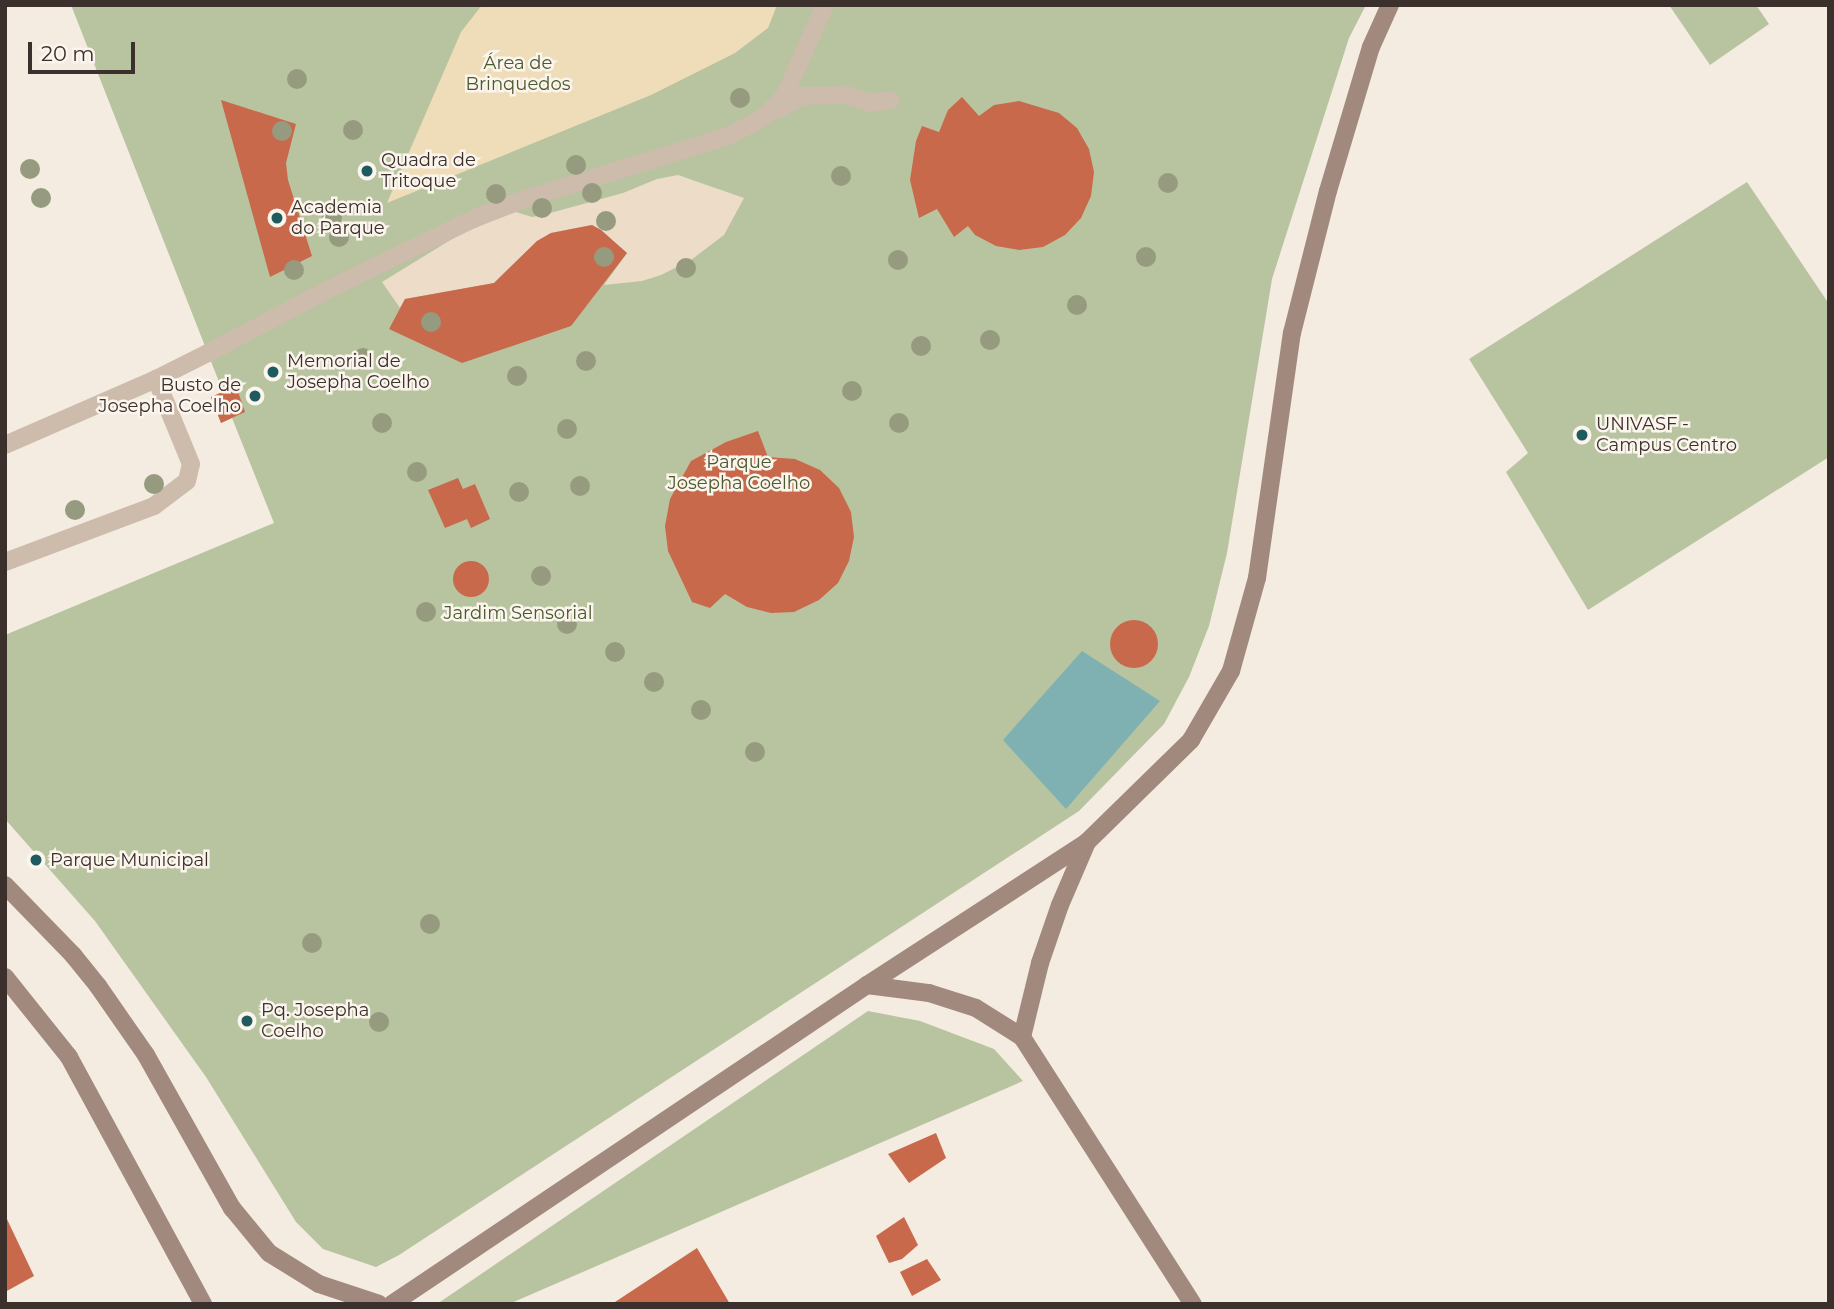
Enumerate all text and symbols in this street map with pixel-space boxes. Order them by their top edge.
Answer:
scale bar [32,28,138,72]
text: 20 m [41,41,95,66]
park label: Área de Brinquedos [465,53,571,96]
place label: Quadra de Tritoque [381,150,476,192]
marker: Quadra de Tritoque [359,163,375,179]
place label: Academia do Parque [291,197,385,240]
marker: Academia do Parque [269,210,285,226]
place label: Memorial de Josepha Coelho [287,351,429,394]
marker: Memorial de Josepha Coelho [265,364,281,380]
place label: Busto de Josepha Coelho [99,375,241,418]
marker: Busto de Josepha Coelho [247,388,263,404]
place label: UNIVASF - Campus Centro [1596,414,1737,457]
marker: UNIVASF - Campus Centro [1574,427,1590,443]
park label: Parque Josepha Coelho [668,452,810,494]
park label: Jardim Sensorial [443,602,593,624]
place label: Parque Municipal [50,849,209,871]
marker: Parque Municipal [28,852,44,868]
place label: Pq. Josepha Coelho [261,1000,369,1042]
marker: Pq. Josepha Coelho [239,1013,255,1029]

